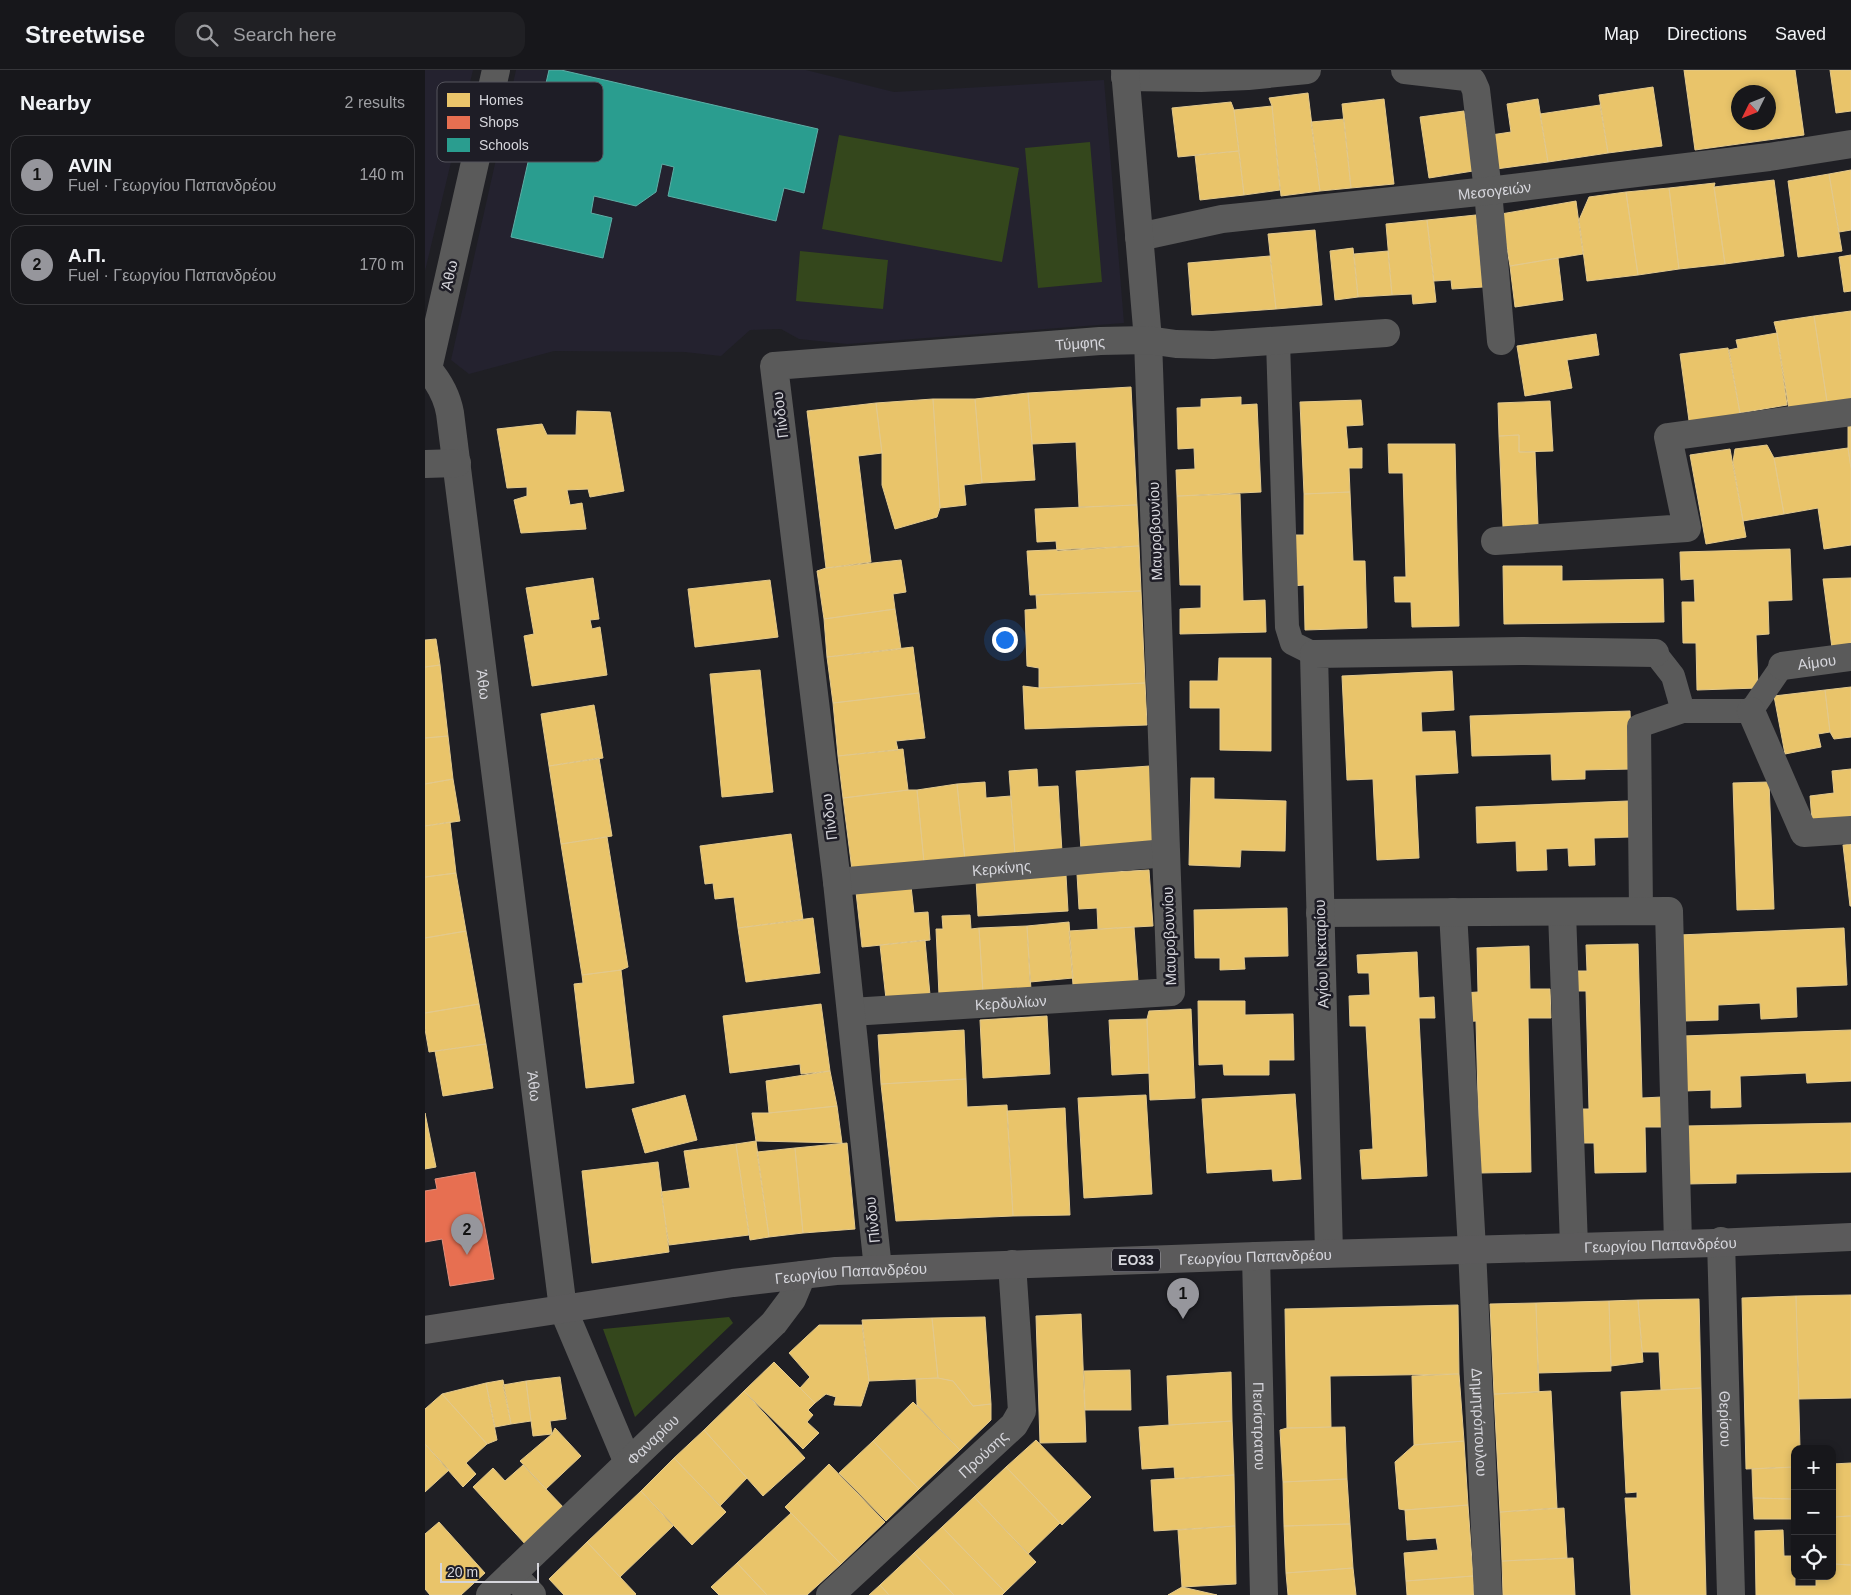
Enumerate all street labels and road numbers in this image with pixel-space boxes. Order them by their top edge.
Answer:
street label: Μεσογειών [1457,177,1532,203]
street label: Άθω [437,258,461,292]
street label: Τύμφης [1055,332,1105,353]
street label: Πίνδου [769,391,791,439]
street label: Μαυροβουνίου [1145,481,1165,581]
street label: Αίμου [1796,651,1837,672]
street label: Άθω [474,668,495,701]
street label: Πίνδου [818,793,840,841]
street label: Κερκίνης [971,856,1032,879]
street label: Μαυροβουνίου [1159,886,1179,986]
street label: Αγίου Νεκταρίου [1311,899,1331,1009]
street label: Κερδυλίων [974,991,1047,1013]
street label: Άθω [525,1070,545,1102]
street label: Πίνδου [861,1196,883,1244]
street label: Γεωργίου Παπανδρέου [1584,1234,1737,1255]
street label: Γεωργίου Παπανδρέου [1179,1245,1332,1267]
road number: ΕΟ33 [1112,1248,1160,1272]
street label: Γεωργίου Παπανδρέου [774,1259,927,1287]
street label: Δημητρόπουλου [1469,1368,1491,1477]
street label: Πεισίστρατου [1250,1382,1270,1470]
street label: Θερίσου [1717,1391,1735,1447]
street label: Φαναρίου [623,1411,682,1468]
street label: Προύσης [955,1427,1011,1481]

